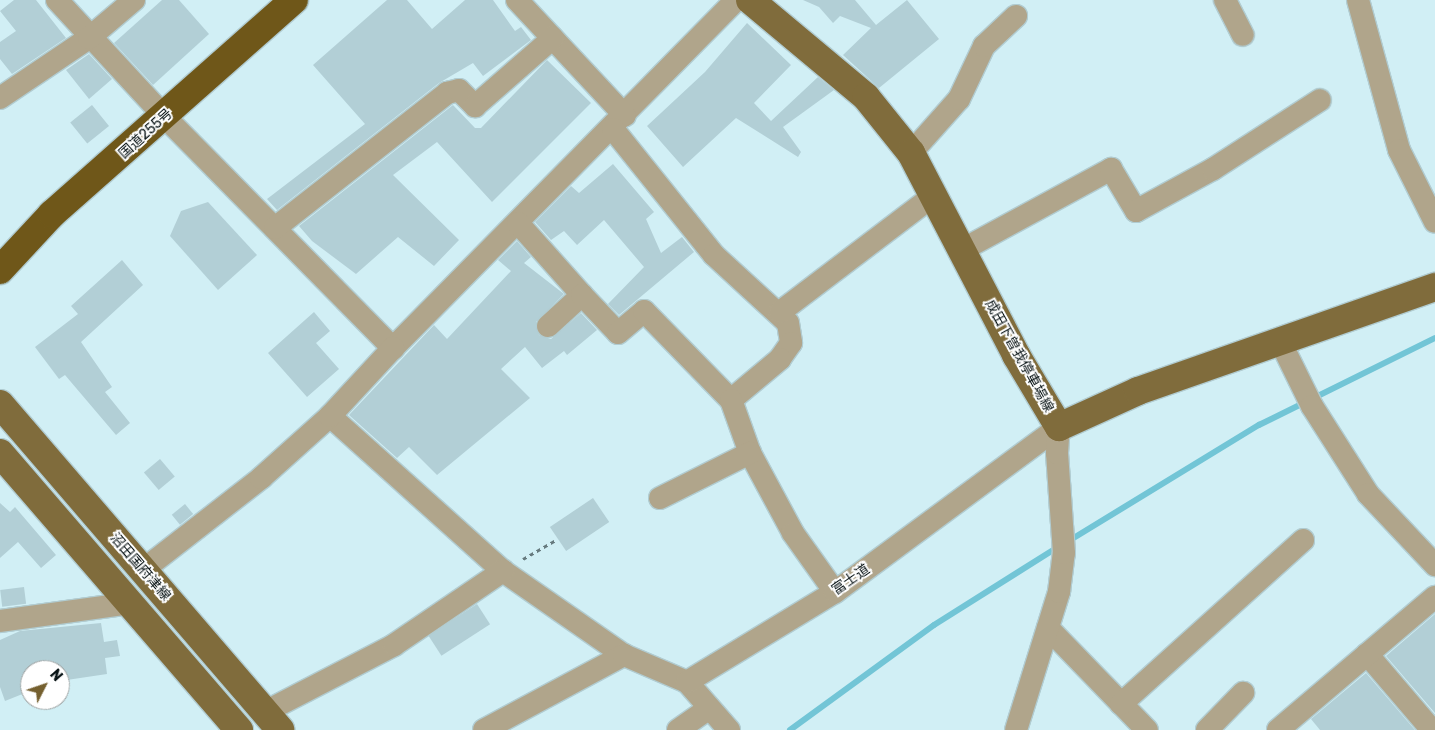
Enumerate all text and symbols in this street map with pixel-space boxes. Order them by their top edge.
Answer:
street label: 国道255号 [116,105,176,163]
street label: 成田下曽我停車場線 [981,297,1057,415]
street label: 沼田国府津線 [106,530,174,604]
street label: 富士道 [829,561,873,599]
north arrow [20,660,70,710]
text: N [46,666,66,685]

